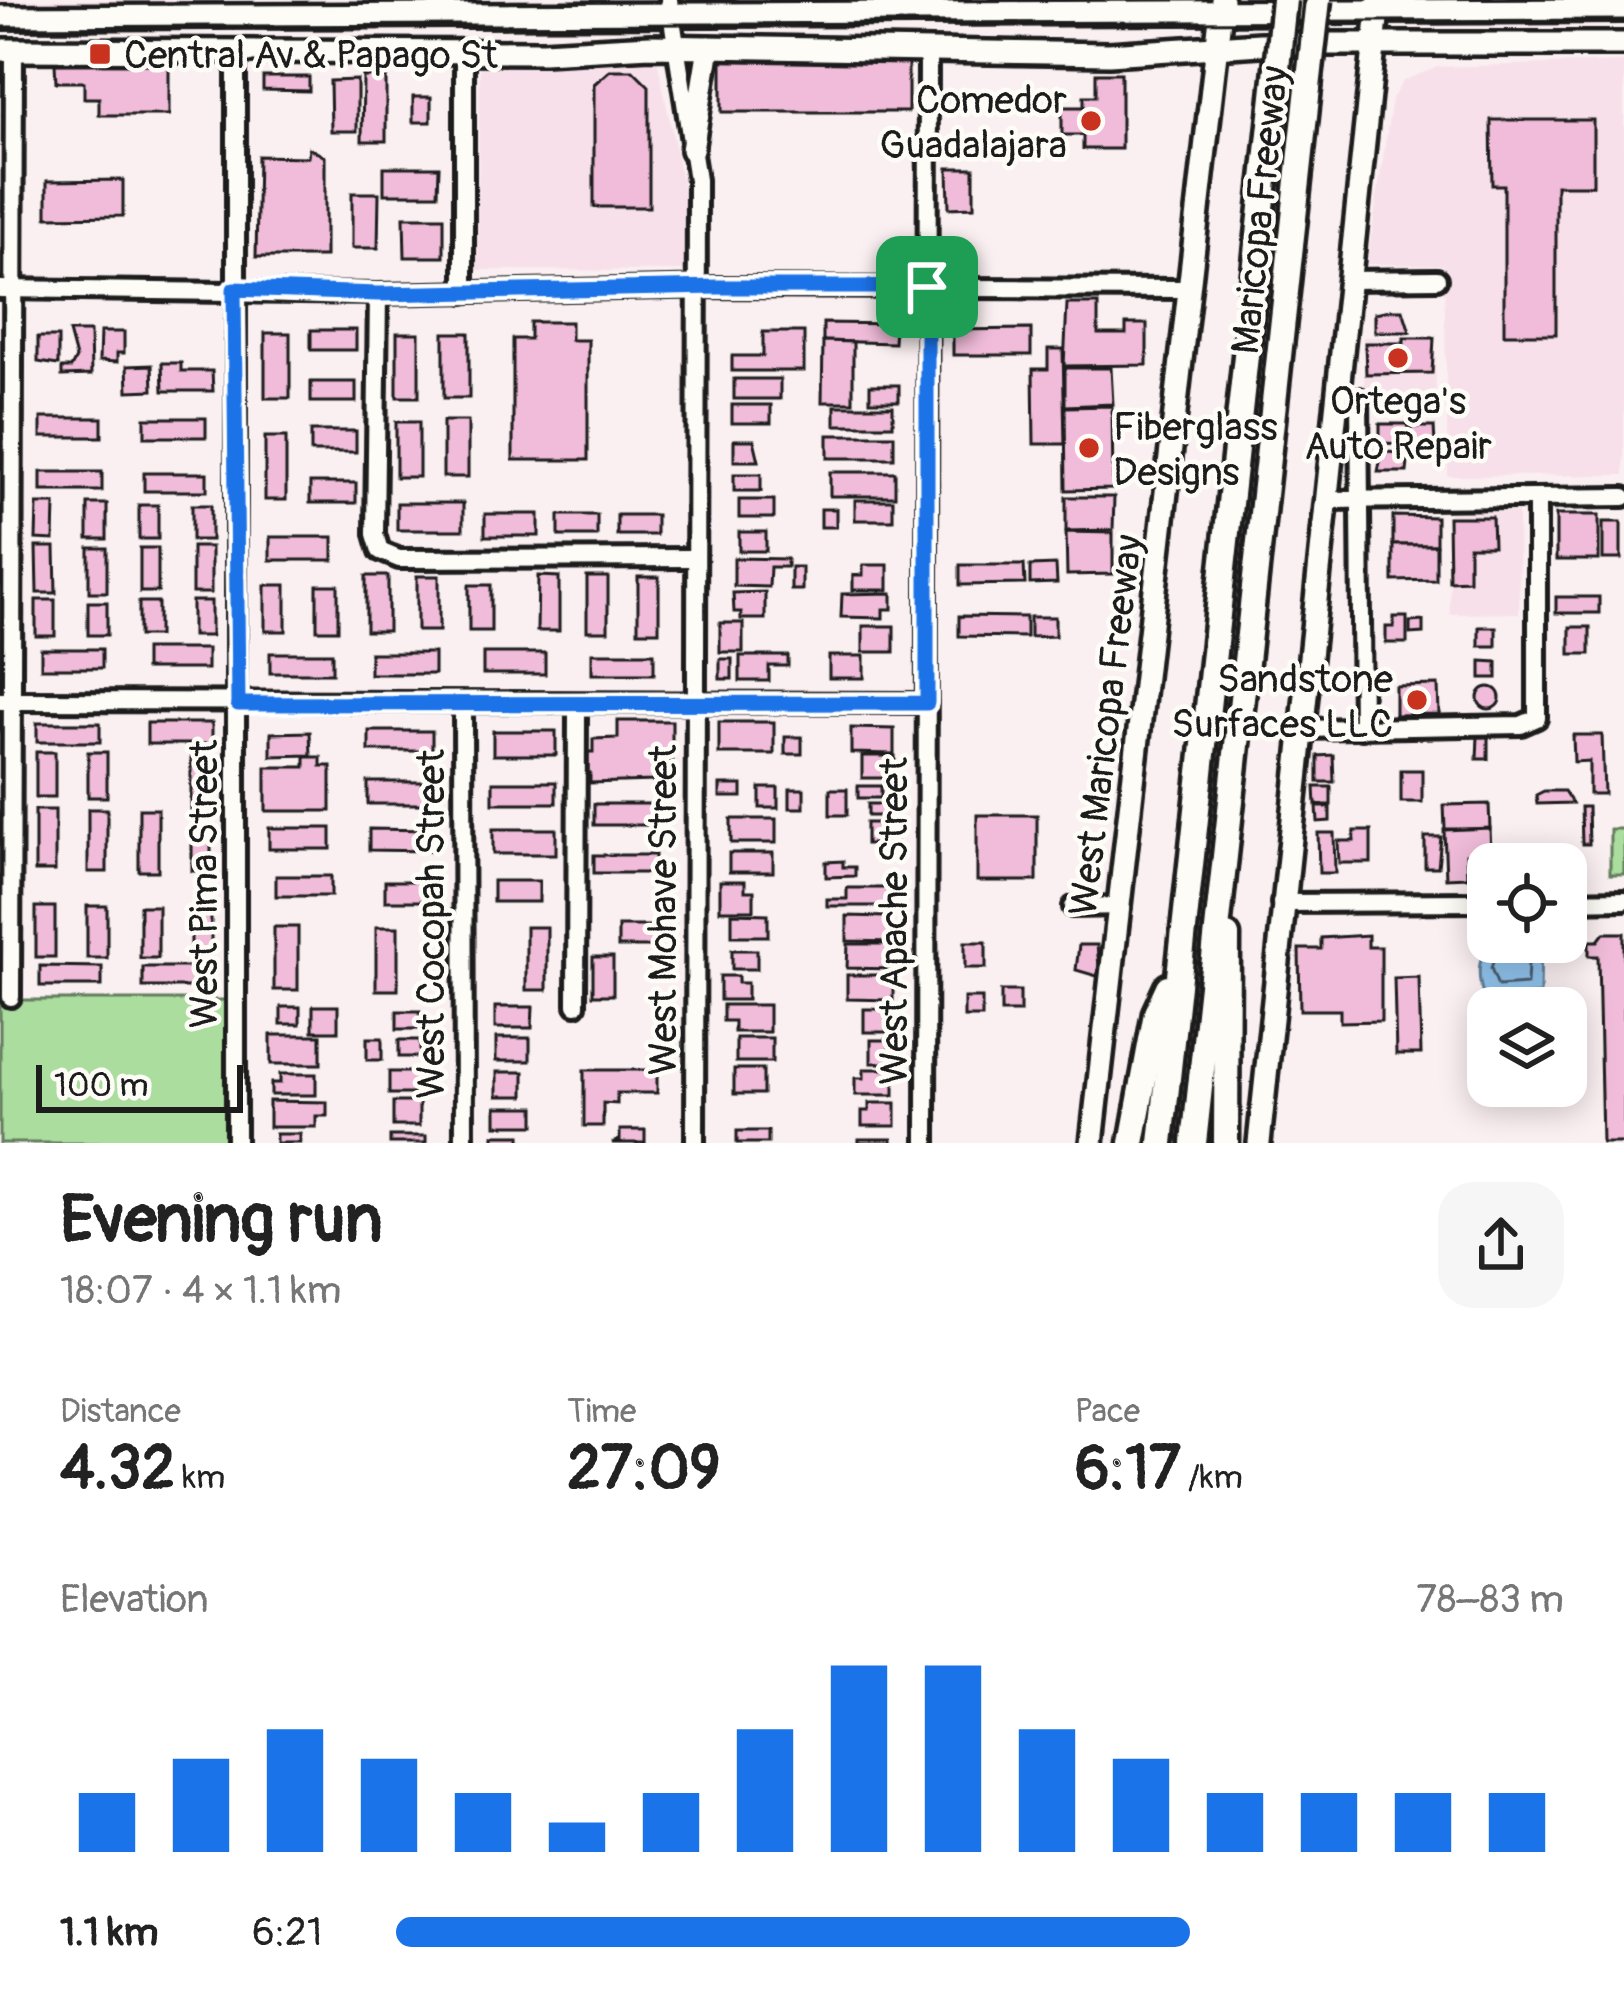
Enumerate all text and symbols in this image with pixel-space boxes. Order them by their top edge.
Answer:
place label: Central Av & Papago St [124,31,498,80]
marker: Central Av & Papago St [87,41,113,67]
street label: Maricopa Freeway [1221,64,1300,357]
place label: Comedor Guadalajara [880,76,1067,170]
marker: Comedor Guadalajara [1078,108,1104,134]
pin [876,236,978,338]
icon: arrive [894,254,960,320]
marker: Ortega's Auto Repair [1385,345,1411,371]
place label: Ortega's Auto Repair [1304,377,1492,471]
place label: Fiberglass Designs [1113,403,1278,497]
marker: Fiberglass Designs [1076,435,1102,461]
street label: West Maricopa Freeway [1059,532,1154,919]
place label: Sandstone Surfaces LLC [1171,655,1393,749]
marker: Sandstone Surfaces LLC [1404,687,1430,713]
street label: West Pima Street [180,739,229,1028]
street label: West Mohave Street [639,744,688,1075]
street label: West Cocopah Street [407,749,456,1099]
street label: West Apache Street [870,757,919,1085]
map controls [1467,843,1587,1107]
button: locate [1467,843,1587,963]
button: layers [1467,987,1587,1107]
scale bar [36,1059,243,1112]
text: 100 m [54,1065,148,1106]
text: Evening run [60,1179,383,1262]
button: share [1438,1182,1564,1308]
text: 18:07 · 4 × 1.1 km [60,1266,342,1315]
text: Distance [60,1391,181,1432]
text: Time [567,1391,636,1432]
text: Pace [1075,1391,1140,1432]
text: 4.32 [60,1432,175,1507]
text: 27:09 [567,1432,721,1507]
text: 6:17 [1075,1432,1181,1507]
text: km [175,1457,225,1498]
text: /km [1181,1457,1243,1498]
text: Elevation [60,1575,209,1624]
text: 78–83 m [1416,1575,1564,1624]
text: 1.1 km [60,1908,158,1957]
text: 6:21 [252,1908,322,1957]

